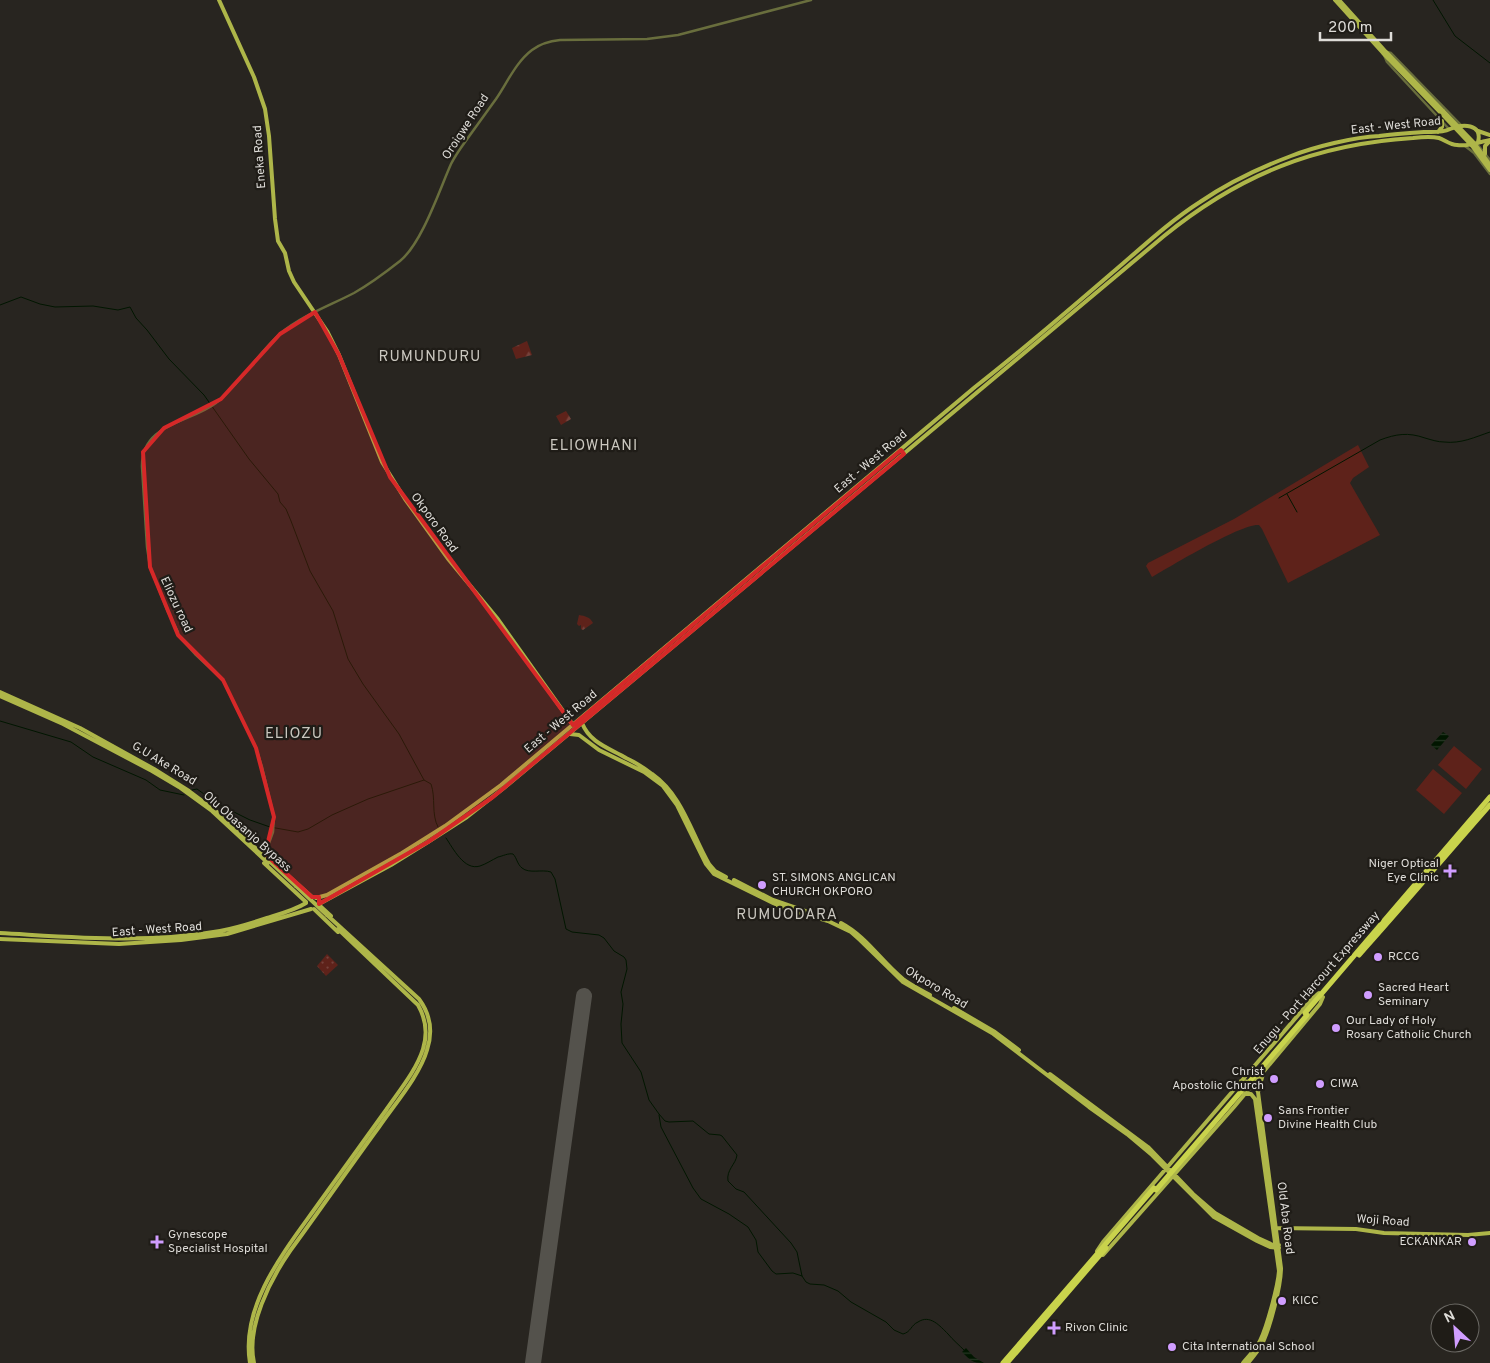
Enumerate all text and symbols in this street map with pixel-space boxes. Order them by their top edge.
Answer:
scale bar [1320,10,1391,42]
text: 200 m [1328,19,1373,38]
street label: Oroigwe Road [439,91,493,163]
street label: East - West Road [1350,113,1442,139]
street label: Eneka Road [250,125,270,189]
district label: RUMUNDURU [379,348,481,367]
street label: East - West Road [831,427,911,497]
district label: ELIOWHANI [550,437,638,456]
street label: Okporo Road [407,490,461,556]
street label: Eliozu road [156,574,196,636]
street label: East - West Road [521,687,601,757]
district label: ELIOZU [265,725,323,744]
street label: G.U Ake Road [129,738,199,790]
street label: Olu Obasanjo Bypass [199,788,295,876]
place label: Niger Optical Eye Clinic [1369,856,1439,886]
marker: Niger Optical Eye Clinic [1443,864,1457,878]
place label: ST. SIMONS ANGLICAN CHURCH OKPORO [772,870,896,900]
marker: ST. SIMONS ANGLICAN CHURCH OKPORO [756,879,768,891]
district label: RUMUODARA [736,906,838,925]
street label: Enugu - Port Harcourt Expressway [1250,908,1384,1058]
street label: East - West Road [111,919,203,941]
place label: RCCG [1388,949,1419,965]
marker: RCCG [1372,951,1384,963]
street label: Okporo Road [902,963,970,1013]
place label: Sacred Heart Seminary [1378,980,1449,1010]
marker: Sacred Heart Seminary [1362,989,1374,1001]
place label: Our Lady of Holy Rosary Catholic Church [1346,1013,1472,1043]
marker: Our Lady of Holy Rosary Catholic Church [1330,1022,1342,1034]
place label: Christ Apostolic Church [1172,1064,1264,1094]
marker: Christ Apostolic Church [1268,1073,1280,1085]
place label: CIWA [1330,1076,1359,1092]
marker: CIWA [1314,1078,1326,1090]
place label: Sans Frontier Divine Health Club [1278,1103,1377,1133]
marker: Sans Frontier Divine Health Club [1262,1112,1274,1124]
street label: Old Aba Road [1273,1181,1297,1255]
street label: Woji Road [1356,1211,1410,1231]
place label: Gynescope Specialist Hospital [168,1227,268,1257]
place label: ECKANKAR [1400,1234,1462,1250]
marker: Gynescope Specialist Hospital [150,1235,164,1249]
marker: ECKANKAR [1466,1236,1478,1248]
place label: KICC [1292,1293,1319,1309]
marker: KICC [1276,1295,1288,1307]
north arrow [1430,1303,1480,1353]
text: N [1442,1308,1458,1328]
place label: Rivon Clinic [1065,1320,1128,1336]
marker: Rivon Clinic [1047,1321,1061,1335]
place label: Cita International School [1182,1339,1315,1355]
marker: Cita International School [1166,1341,1178,1353]

